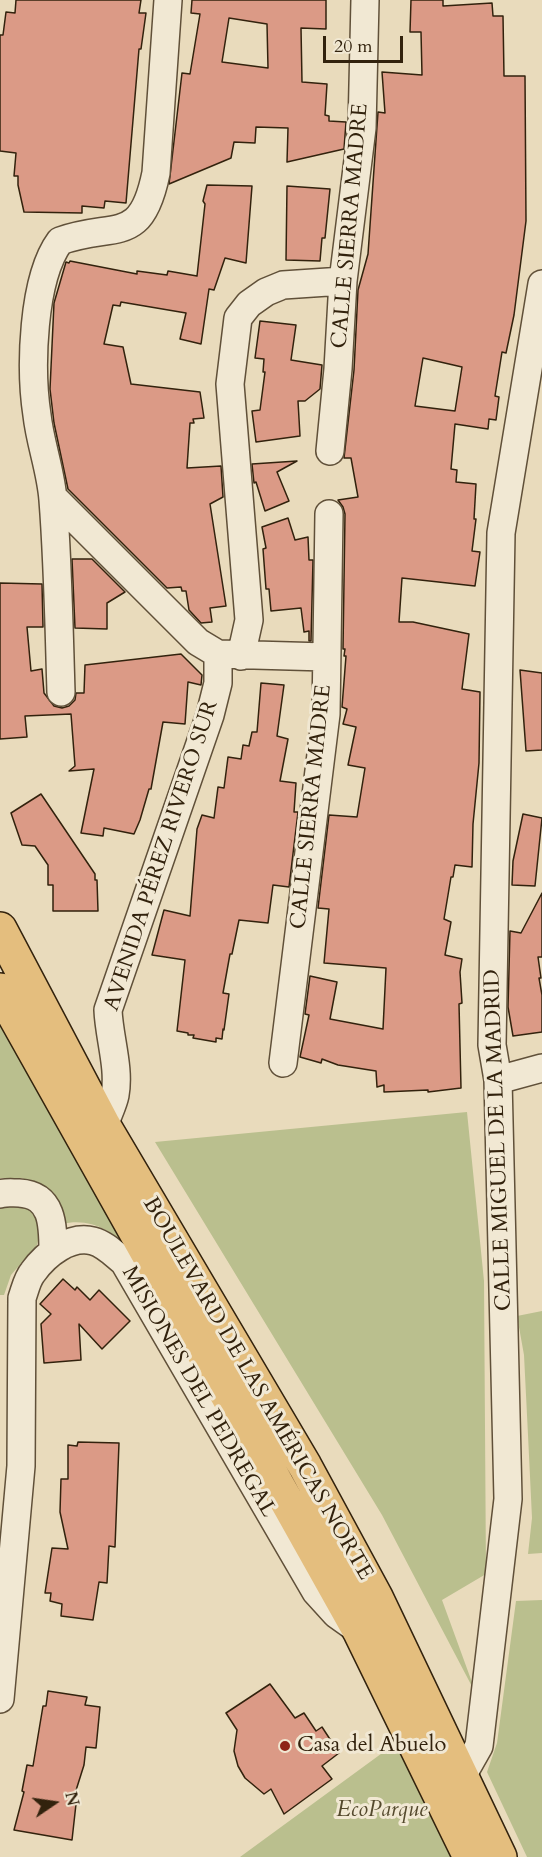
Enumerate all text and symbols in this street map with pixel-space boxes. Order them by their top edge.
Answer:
scale bar [326,24,406,62]
text: 20 m [334,34,373,59]
street label: CALLE SIERRA MADRE [327,102,375,350]
street label: CALLE SIERRA MADRE [286,683,338,931]
street label: AVENIDA PÉREZ RIVERO SUR [99,697,225,1015]
street label: CALLE MIGUEL DE LA MADRID [480,969,518,1311]
street label: BOULEVARD DE LAS AMÉRICAS NORTE [136,1193,378,1585]
street label: MISIONES DEL PEDREGAL [115,1262,281,1522]
place label: Casa del Abuelo [297,1733,446,1759]
marker: Casa del Abuelo [278,1739,292,1753]
north arrow [24,1773,84,1833]
text: N [59,1790,84,1808]
park label: EcoParque [336,1798,428,1824]

